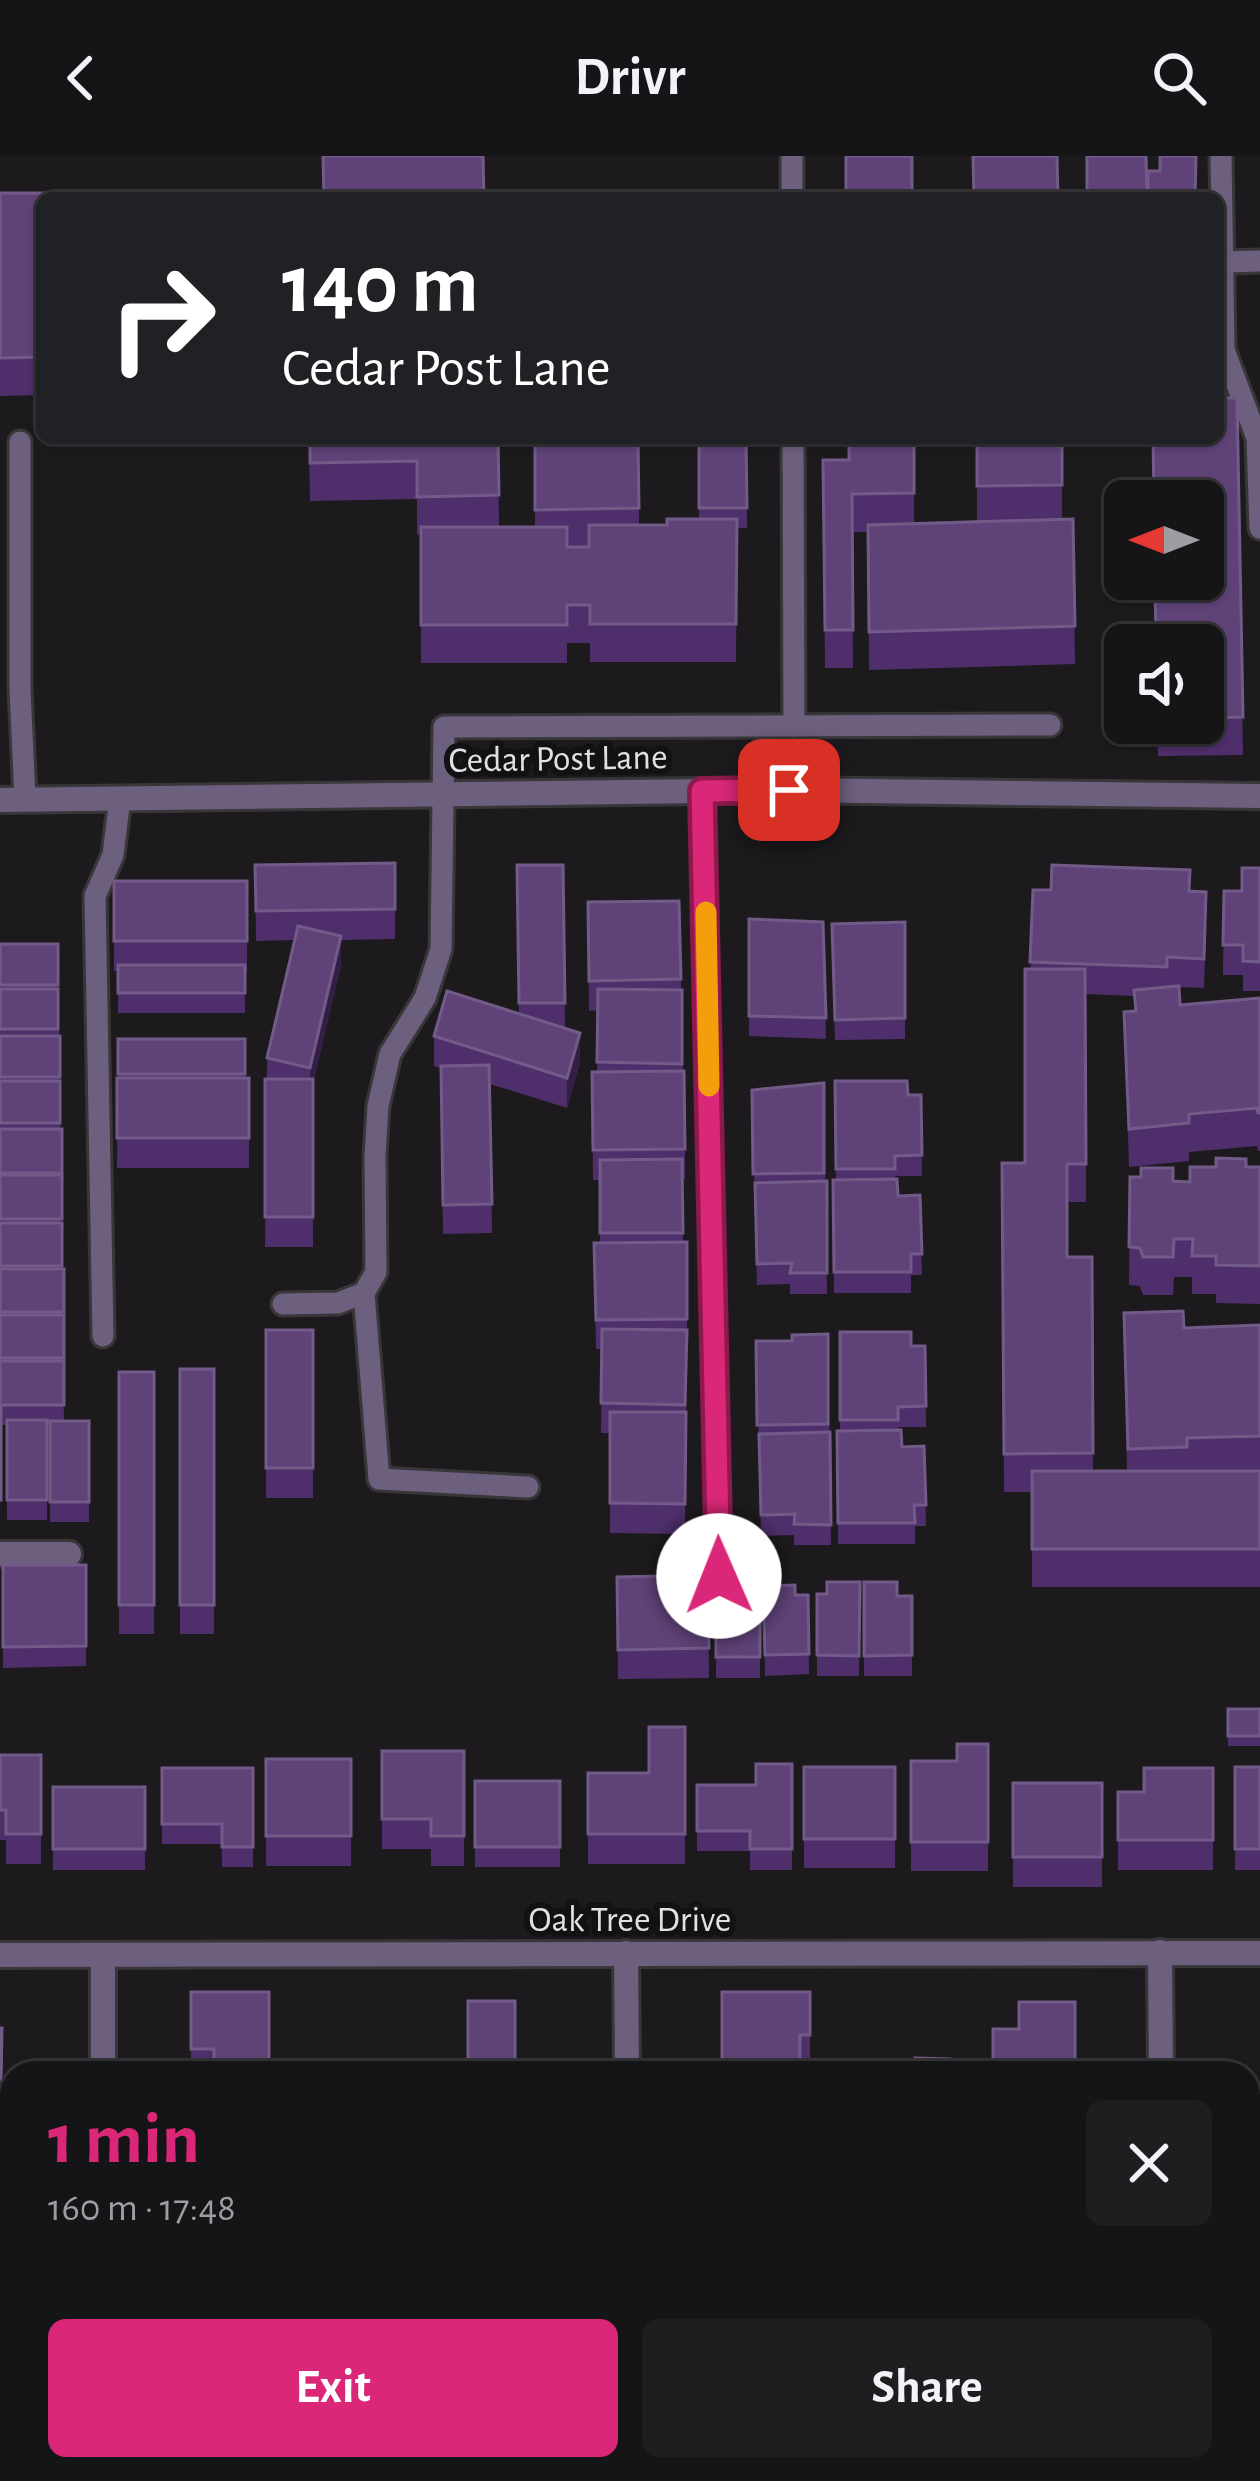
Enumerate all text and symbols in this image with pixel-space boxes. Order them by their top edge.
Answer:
icon: back [48,45,114,111]
icon: search [1146,45,1212,111]
text: Drivr [575,51,685,105]
icon: right [84,240,240,396]
text: 140 m [282,244,479,328]
text: Cedar Post Lane [282,342,611,396]
north arrow [1104,480,1224,600]
map controls [1104,480,1224,744]
button: sound [1104,624,1224,744]
street label: Cedar Post Lane [448,739,668,779]
pin [738,739,840,841]
icon: arrive [756,757,822,823]
position arrow [656,1513,782,1639]
street label: Oak Tree Drive [529,1902,731,1938]
button: close [1086,2100,1212,2226]
text: 1 min [48,2104,200,2176]
text: 160 m · 17:48 [48,2189,236,2228]
button: Exit [48,2319,618,2457]
button: Share [642,2319,1212,2457]

